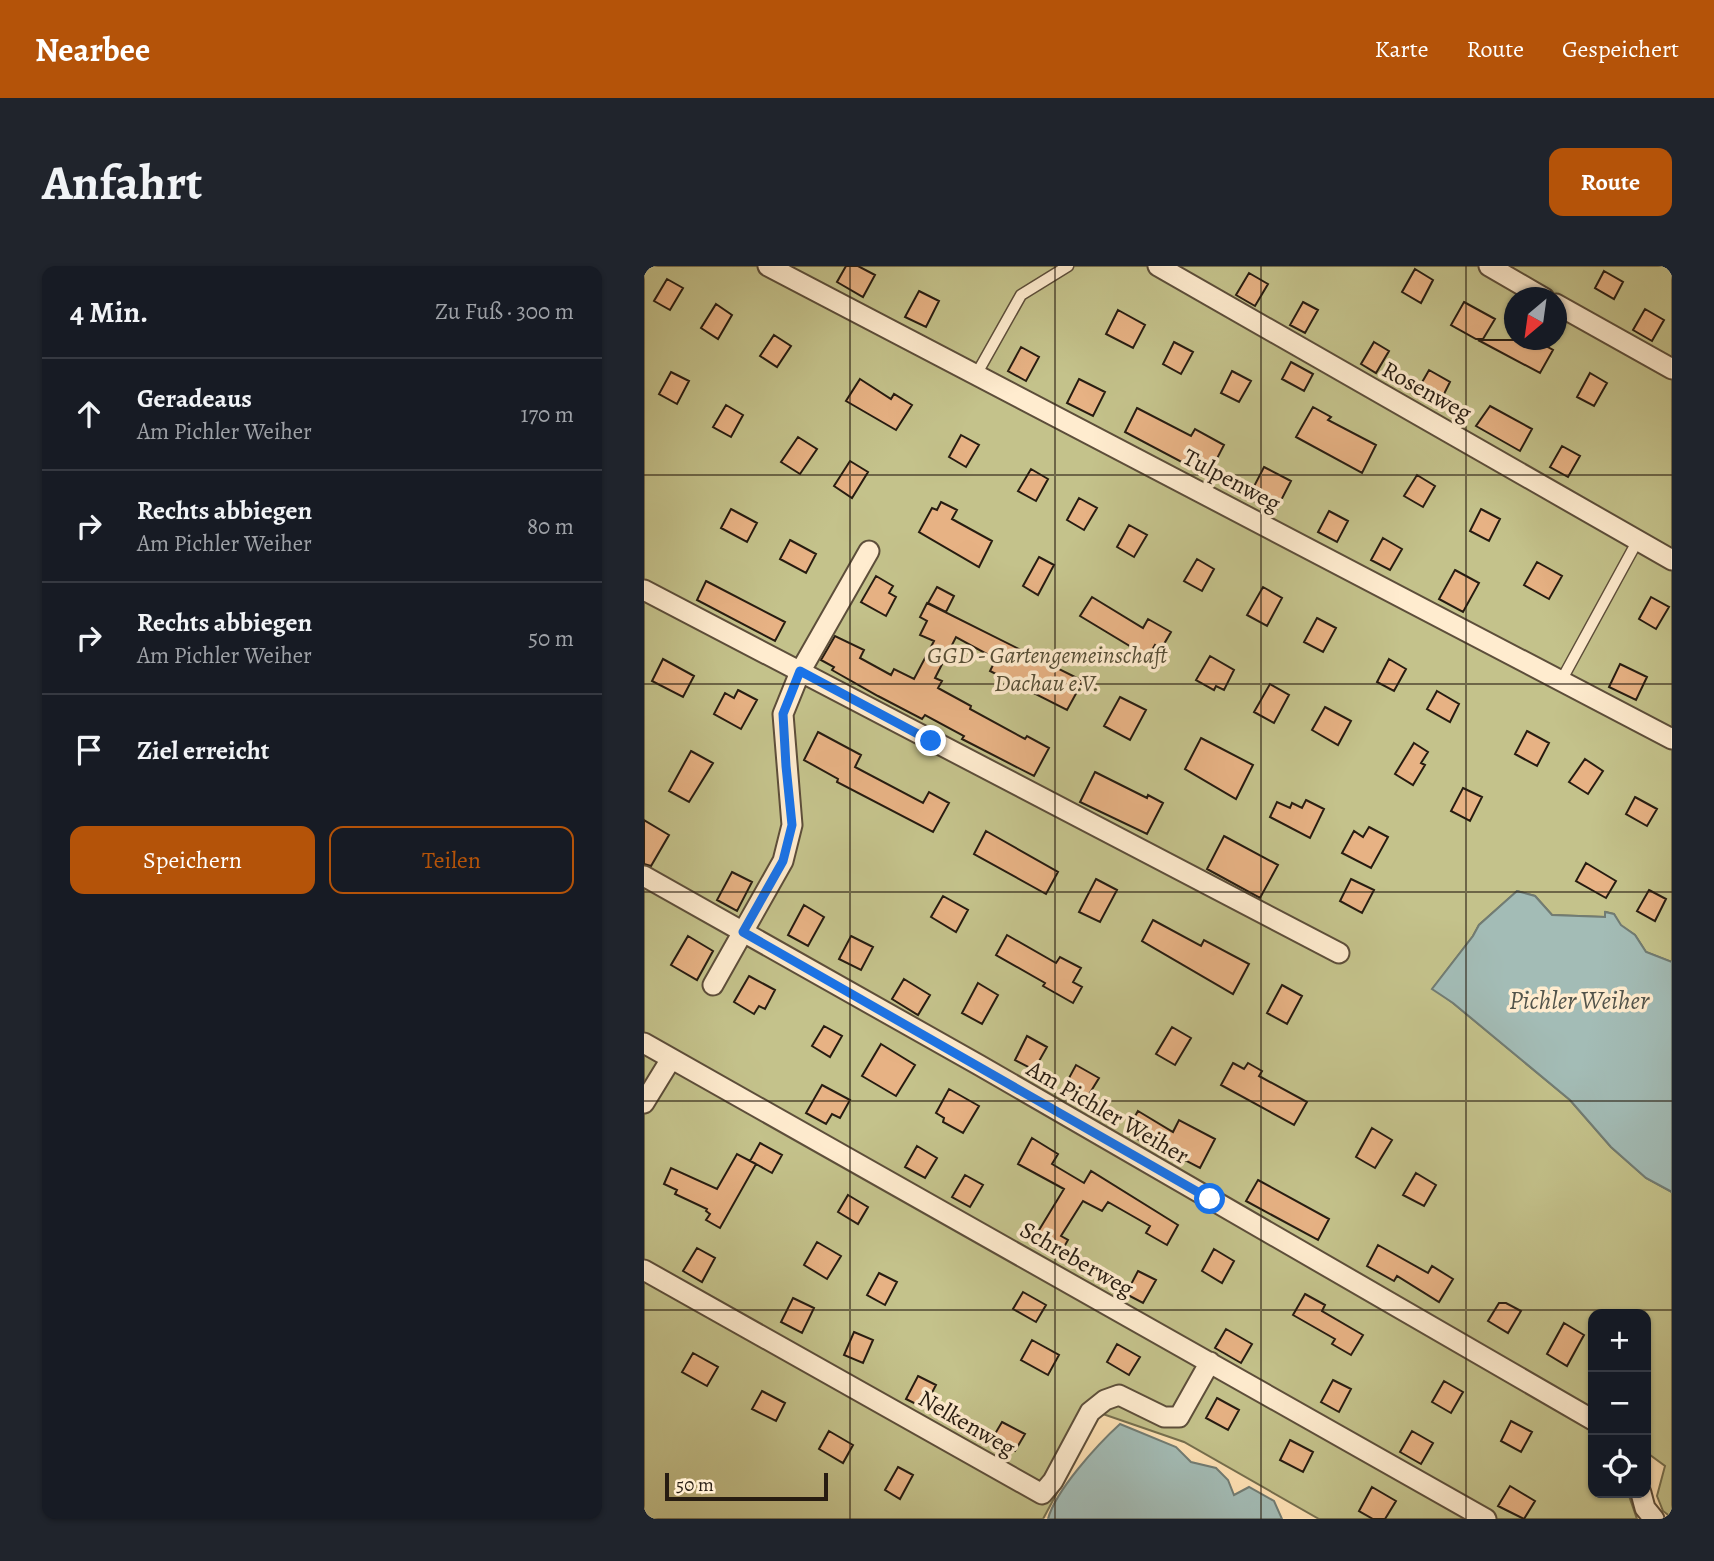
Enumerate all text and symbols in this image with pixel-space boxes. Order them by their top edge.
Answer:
text: Nearbee [35,27,150,72]
text: Karte [1375,33,1428,65]
text: Route [1466,33,1524,65]
text: Gespeichert [1562,33,1679,65]
button: Route [1549,148,1672,216]
text: Anfahrt [42,149,202,216]
north arrow [1504,287,1567,350]
text: 4 Min. [70,292,148,332]
text: Zu Fuß · 300 m [435,296,574,327]
street label: Rosenweg [1376,353,1478,429]
text: Geradeaus [137,381,252,416]
icon: ahead [70,395,108,433]
text: 170 m [521,399,574,430]
text: Am Pichler Weiher [137,416,312,447]
street label: Tulpenweg [1178,441,1286,519]
text: Rechts abbiegen [137,493,312,528]
icon: right [70,507,108,545]
text: 80 m [527,511,574,542]
text: Am Pichler Weiher [137,528,312,559]
text: Rechts abbiegen [137,605,312,640]
icon: right [70,619,108,657]
text: 50 m [528,623,574,654]
park label: GGD - Gartengemeinschaft Dachau e.V. [927,639,1168,699]
text: Am Pichler Weiher [137,640,312,671]
route end [915,725,946,756]
icon: arrive [70,731,108,769]
text: Ziel erreicht [137,733,270,768]
button: Speichern [70,826,315,894]
button: Teilen [329,826,574,894]
water label: Pichler Weiher [1509,983,1650,1018]
street label: Am Pichler Weiher [1020,1052,1195,1171]
route start [1194,1183,1225,1214]
street label: Schreberweg [1014,1214,1140,1304]
map controls [1588,1309,1651,1498]
button: + [1588,1309,1651,1372]
button: − [1588,1372,1651,1435]
street label: Nelkenweg [913,1382,1021,1464]
button: locate [1588,1435,1651,1498]
scale bar [665,1470,828,1502]
text: 50 m [676,1472,714,1498]

